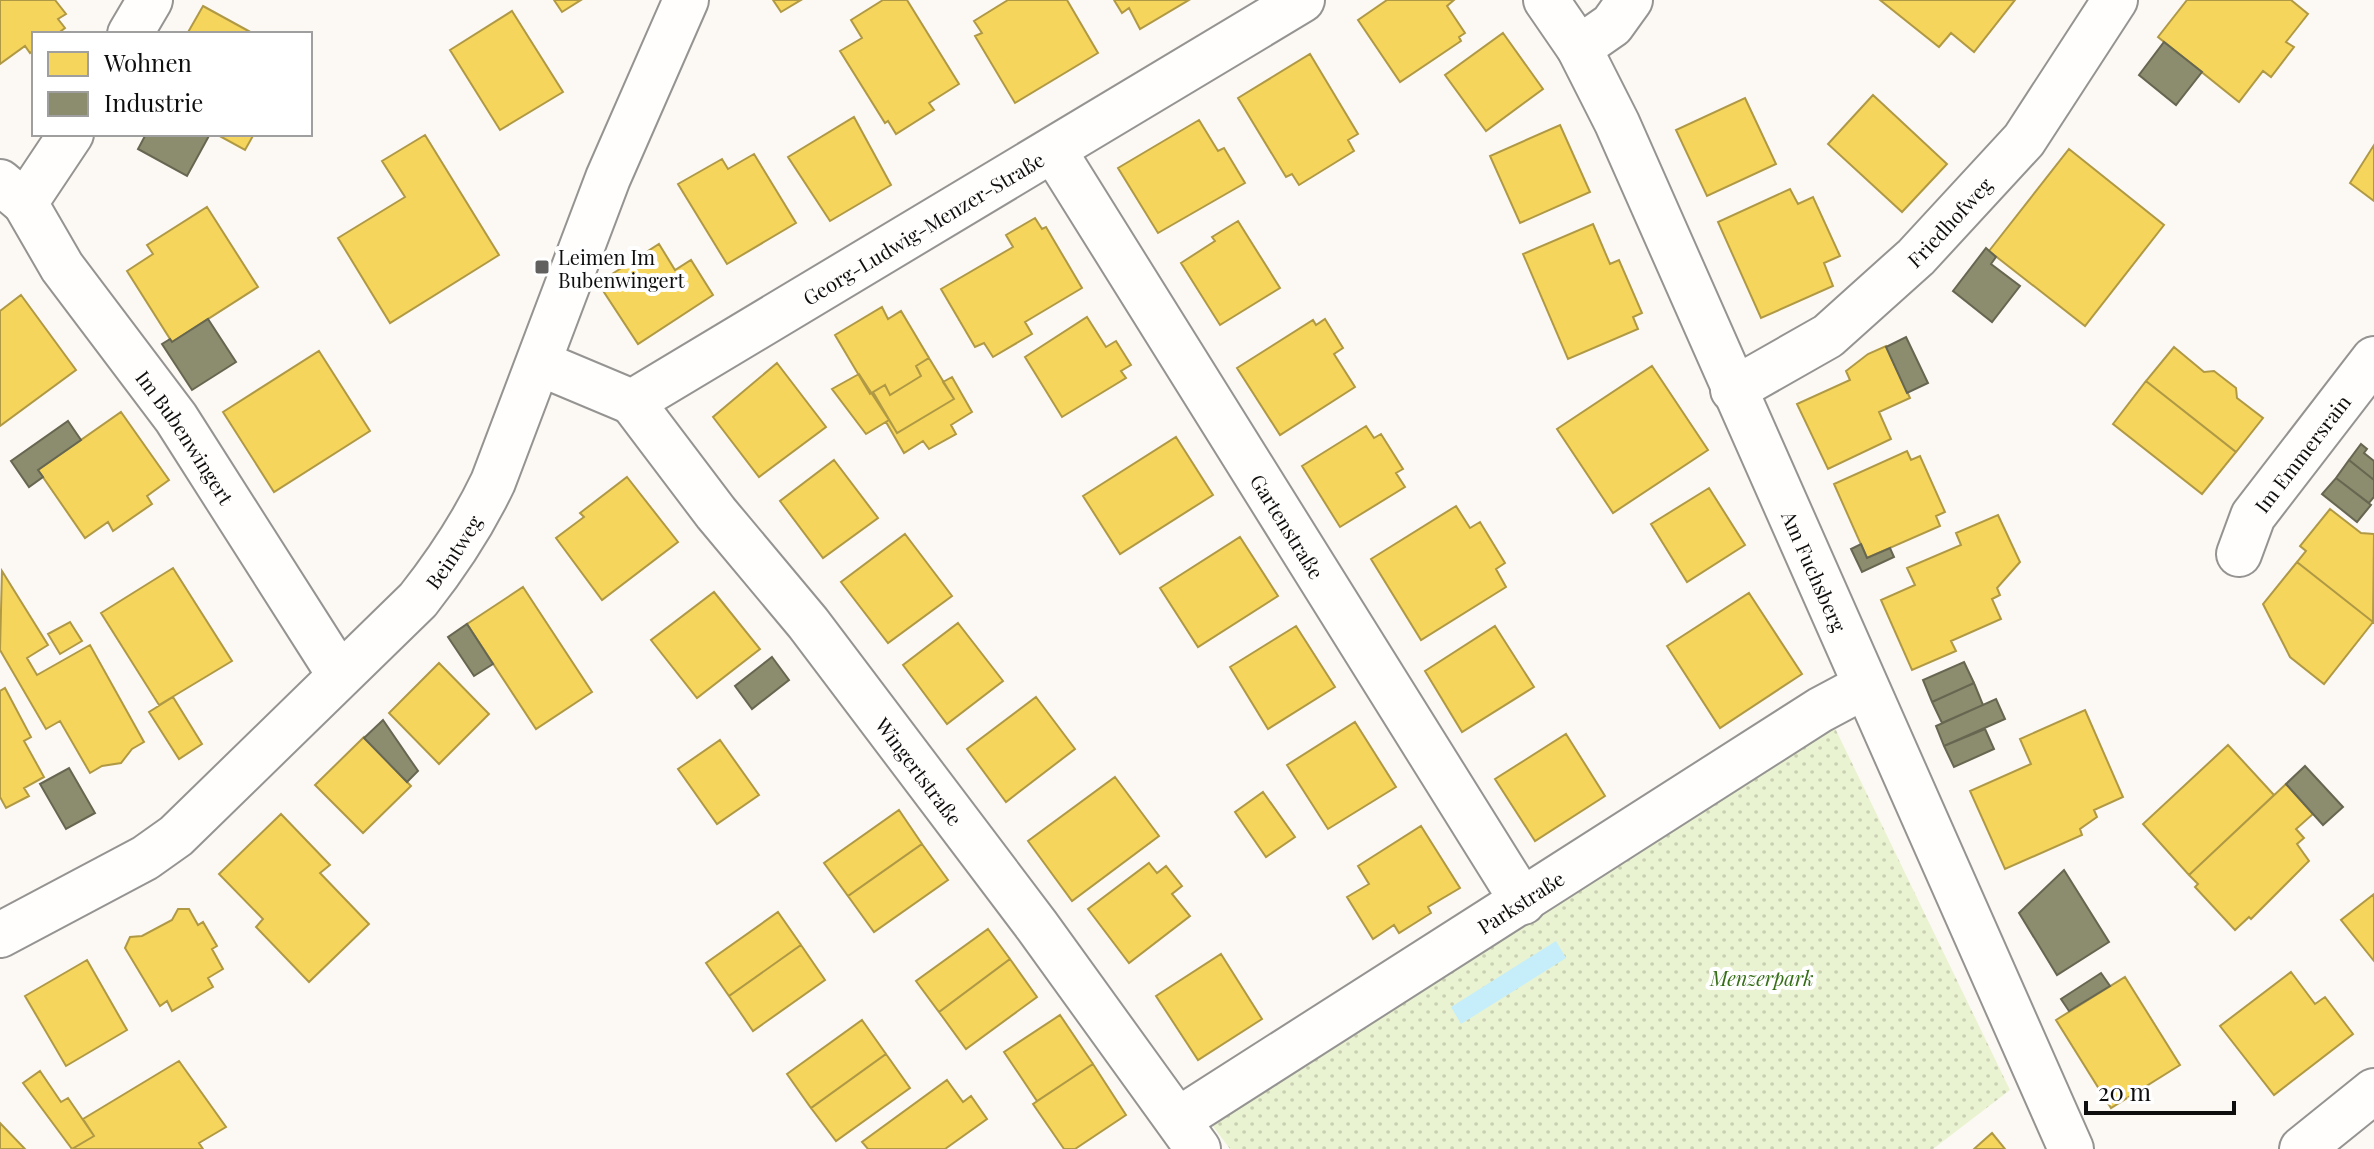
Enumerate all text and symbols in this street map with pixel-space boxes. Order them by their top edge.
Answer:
legend [32,32,312,136]
text: Wohnen [103,46,192,78]
text: Industrie [104,86,203,118]
street label: Georg-Ludwig-Menzer-Straße [797,145,1048,310]
street label: Friedhofweg [1901,170,1997,272]
place label: Leimen Im Bubenwingert [558,243,686,293]
marker: Leimen Im Bubenwingert [533,258,551,276]
street label: Im Bubenwingert [131,364,241,510]
street label: Im Emmersrain [2248,389,2356,517]
street label: Gartenstraße [1245,468,1331,583]
street label: Am Fuchsberg [1776,505,1854,636]
street label: Beintweg [418,509,487,594]
street label: Wingertstraße [870,711,969,830]
street label: Parkstraße [1472,864,1569,939]
park label: Menzerpark [1709,964,1814,991]
scale bar [2086,1065,2234,1115]
text: 20 m [2098,1075,2151,1107]

